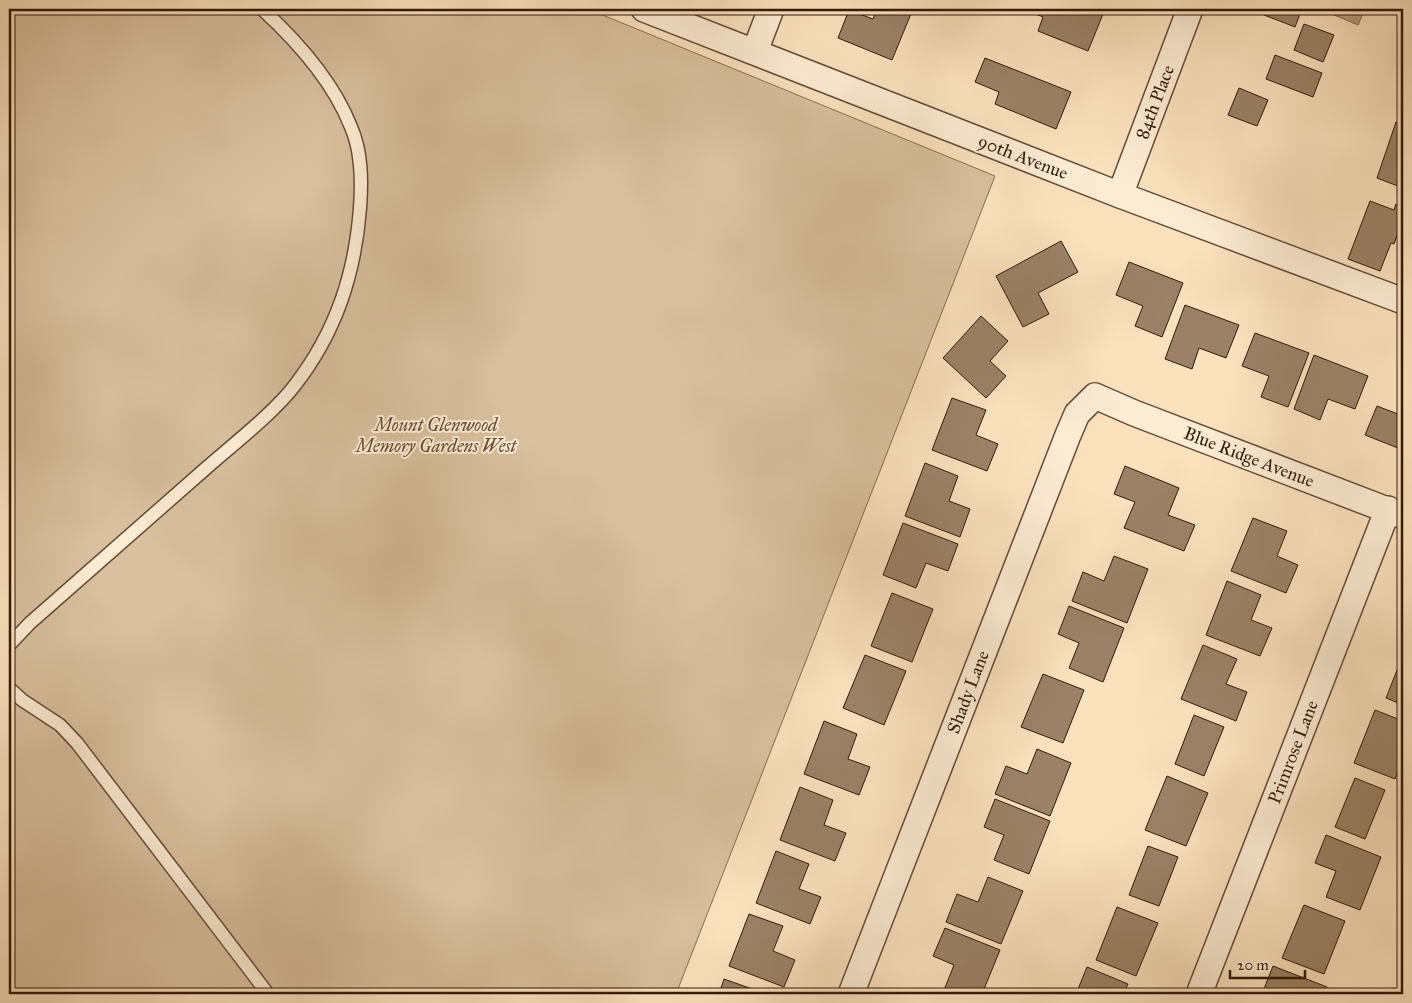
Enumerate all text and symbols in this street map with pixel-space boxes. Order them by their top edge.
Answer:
street label: 84th Place [1131,62,1179,142]
street label: 90th Avenue [975,130,1071,184]
park label: Mount Glenwood Memory Gardens West [354,414,518,457]
street label: Blue Ridge Avenue [1180,422,1317,493]
street label: Shady Lane [942,647,994,737]
street label: Primrose Lane [1263,697,1323,807]
scale bar [1230,948,1304,980]
text: 20 m [1237,956,1269,974]

